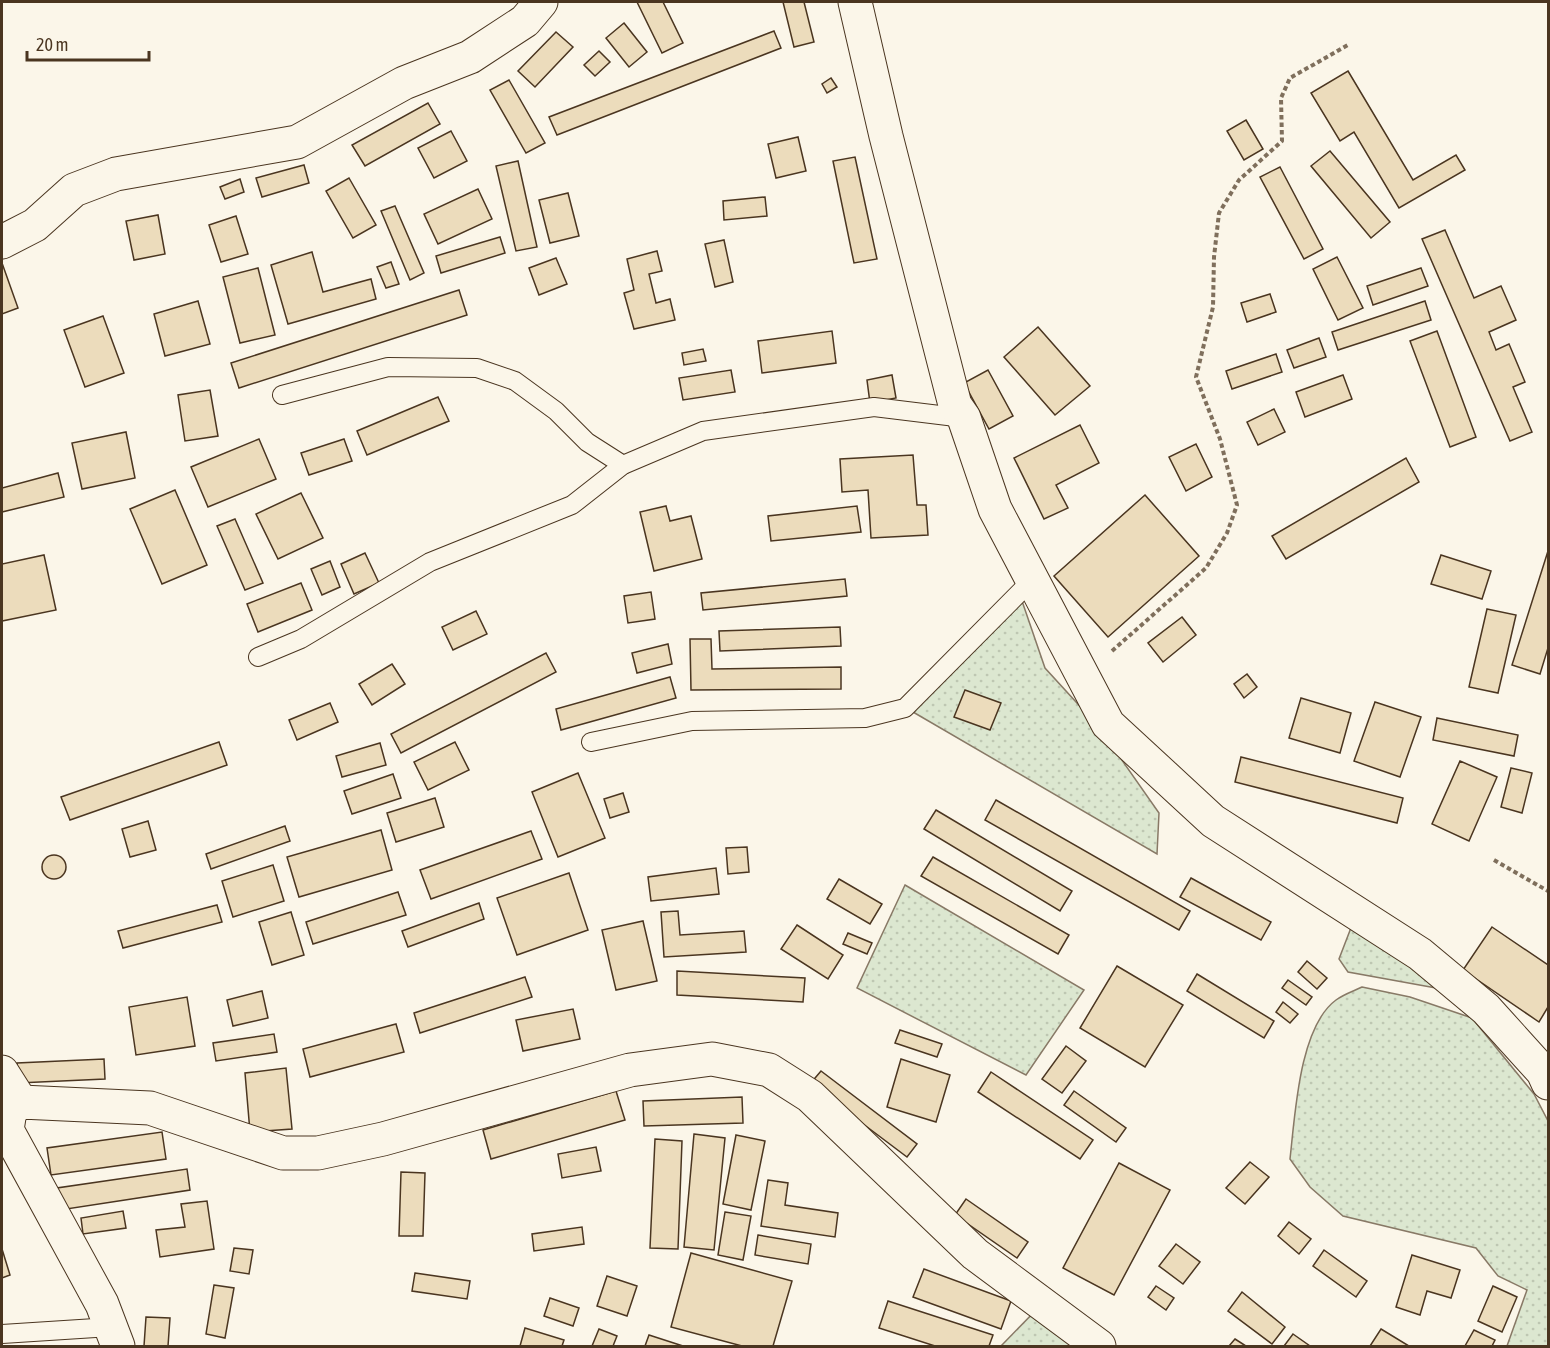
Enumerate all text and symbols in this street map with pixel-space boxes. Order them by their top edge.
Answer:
scale bar [27,24,148,62]
text: 20 m [36,34,68,55]

